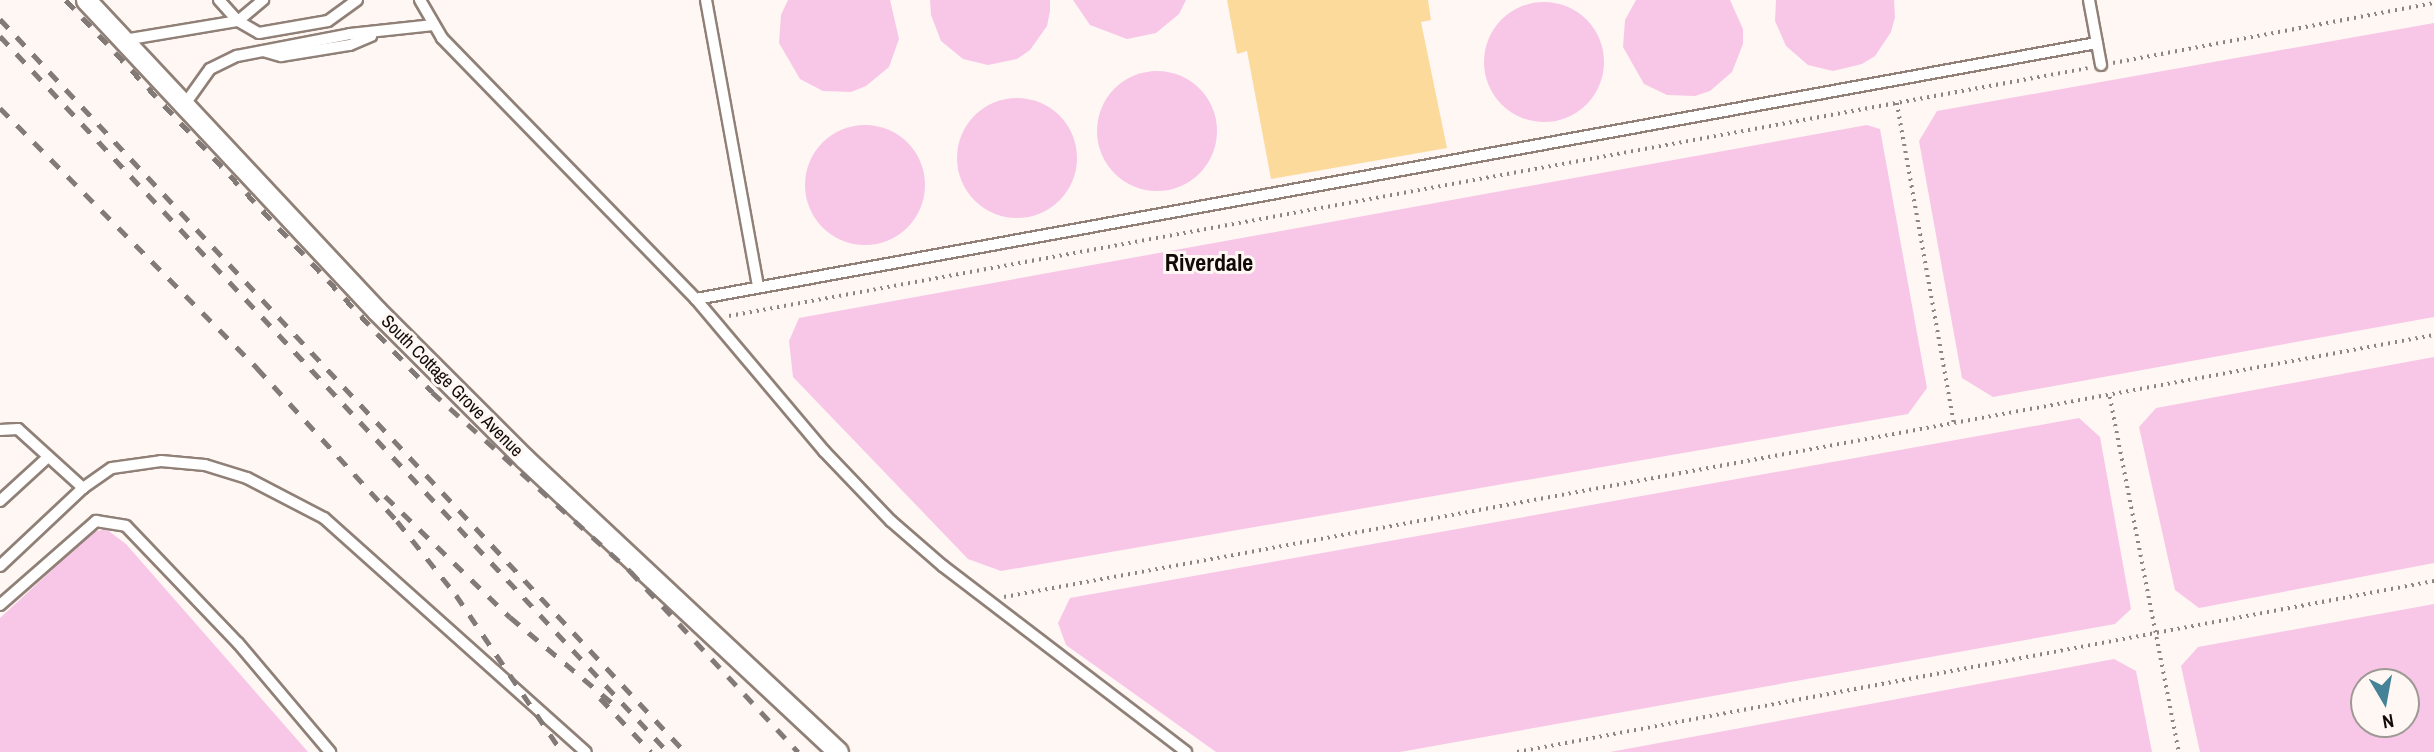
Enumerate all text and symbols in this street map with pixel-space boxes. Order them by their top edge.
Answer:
district label: Riverdale [1165,249,1253,277]
street label: South Cottage Grove Avenue [376,310,528,462]
north arrow [2350,668,2420,738]
text: N [2381,708,2396,735]

